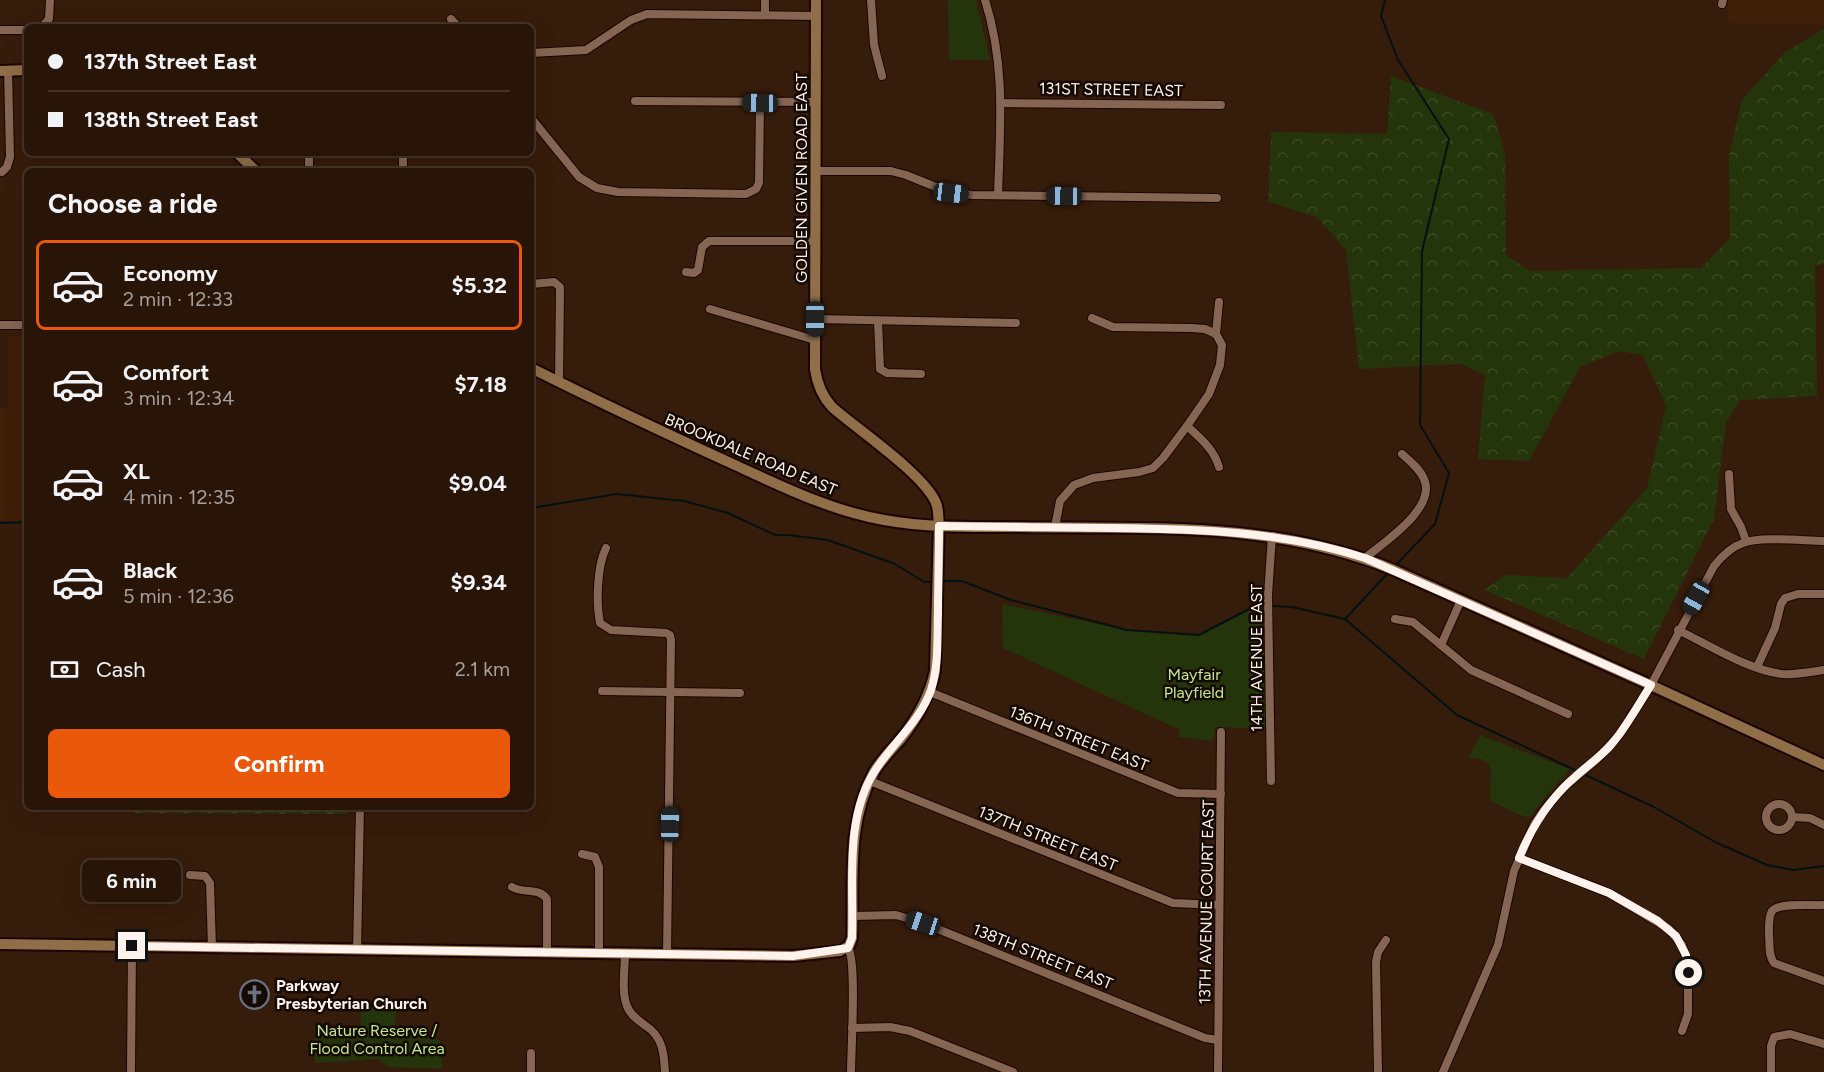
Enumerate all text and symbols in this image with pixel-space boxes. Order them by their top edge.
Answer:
text: 137th Street East [84,48,257,75]
street label: GOLDEN GIVEN ROAD EAST [792,73,811,283]
street label: 131ST STREET EAST [1039,79,1183,100]
car [742,94,778,112]
text: 138th Street East [84,106,258,133]
car [932,182,970,204]
text: Choose a ride [48,187,217,220]
car [1046,187,1082,205]
icon: car [51,258,105,312]
text: Economy [123,260,218,287]
text: $5.32 [452,272,507,299]
text: 2 min · 12:33 [123,287,233,311]
car [806,301,824,337]
icon: car [51,357,105,411]
text: Comfort [123,359,209,386]
text: $7.18 [454,371,507,398]
text: 3 min · 12:34 [123,386,234,410]
street label: BROOKDALE ROAD EAST [662,410,840,499]
icon: car [51,456,105,510]
text: XL [123,458,150,485]
text: $9.04 [448,470,507,497]
text: 4 min · 12:35 [123,485,235,509]
icon: car [51,555,105,609]
text: Black [123,557,177,584]
text: $9.34 [450,569,507,596]
car [1679,578,1713,618]
text: 5 min · 12:36 [123,584,234,608]
street label: 14TH AVENUE EAST [1247,584,1266,732]
icon: cash [48,653,81,686]
text: Cash [96,656,146,683]
text: 2.1 km [455,657,510,681]
park label: Mayfair Playfield [1164,665,1224,702]
street label: 136TH STREET EAST [1006,702,1151,775]
button: Confirm [48,729,510,798]
street label: 13TH AVENUE COURT EAST [1195,799,1218,1005]
street label: 137TH STREET EAST [976,802,1120,875]
car [661,806,679,842]
callout: 6 min [82,859,182,901]
text: 6 min [106,869,157,893]
car [903,909,943,937]
street label: 138TH STREET EAST [970,920,1116,993]
route end [118,932,145,959]
route start [1675,959,1702,986]
place label: Parkway Presbyterian Church [276,976,427,1013]
church icon: Parkway Presbyterian Church [239,978,271,1010]
park label: Nature Reserve / Flood Control Area [309,1021,445,1058]

